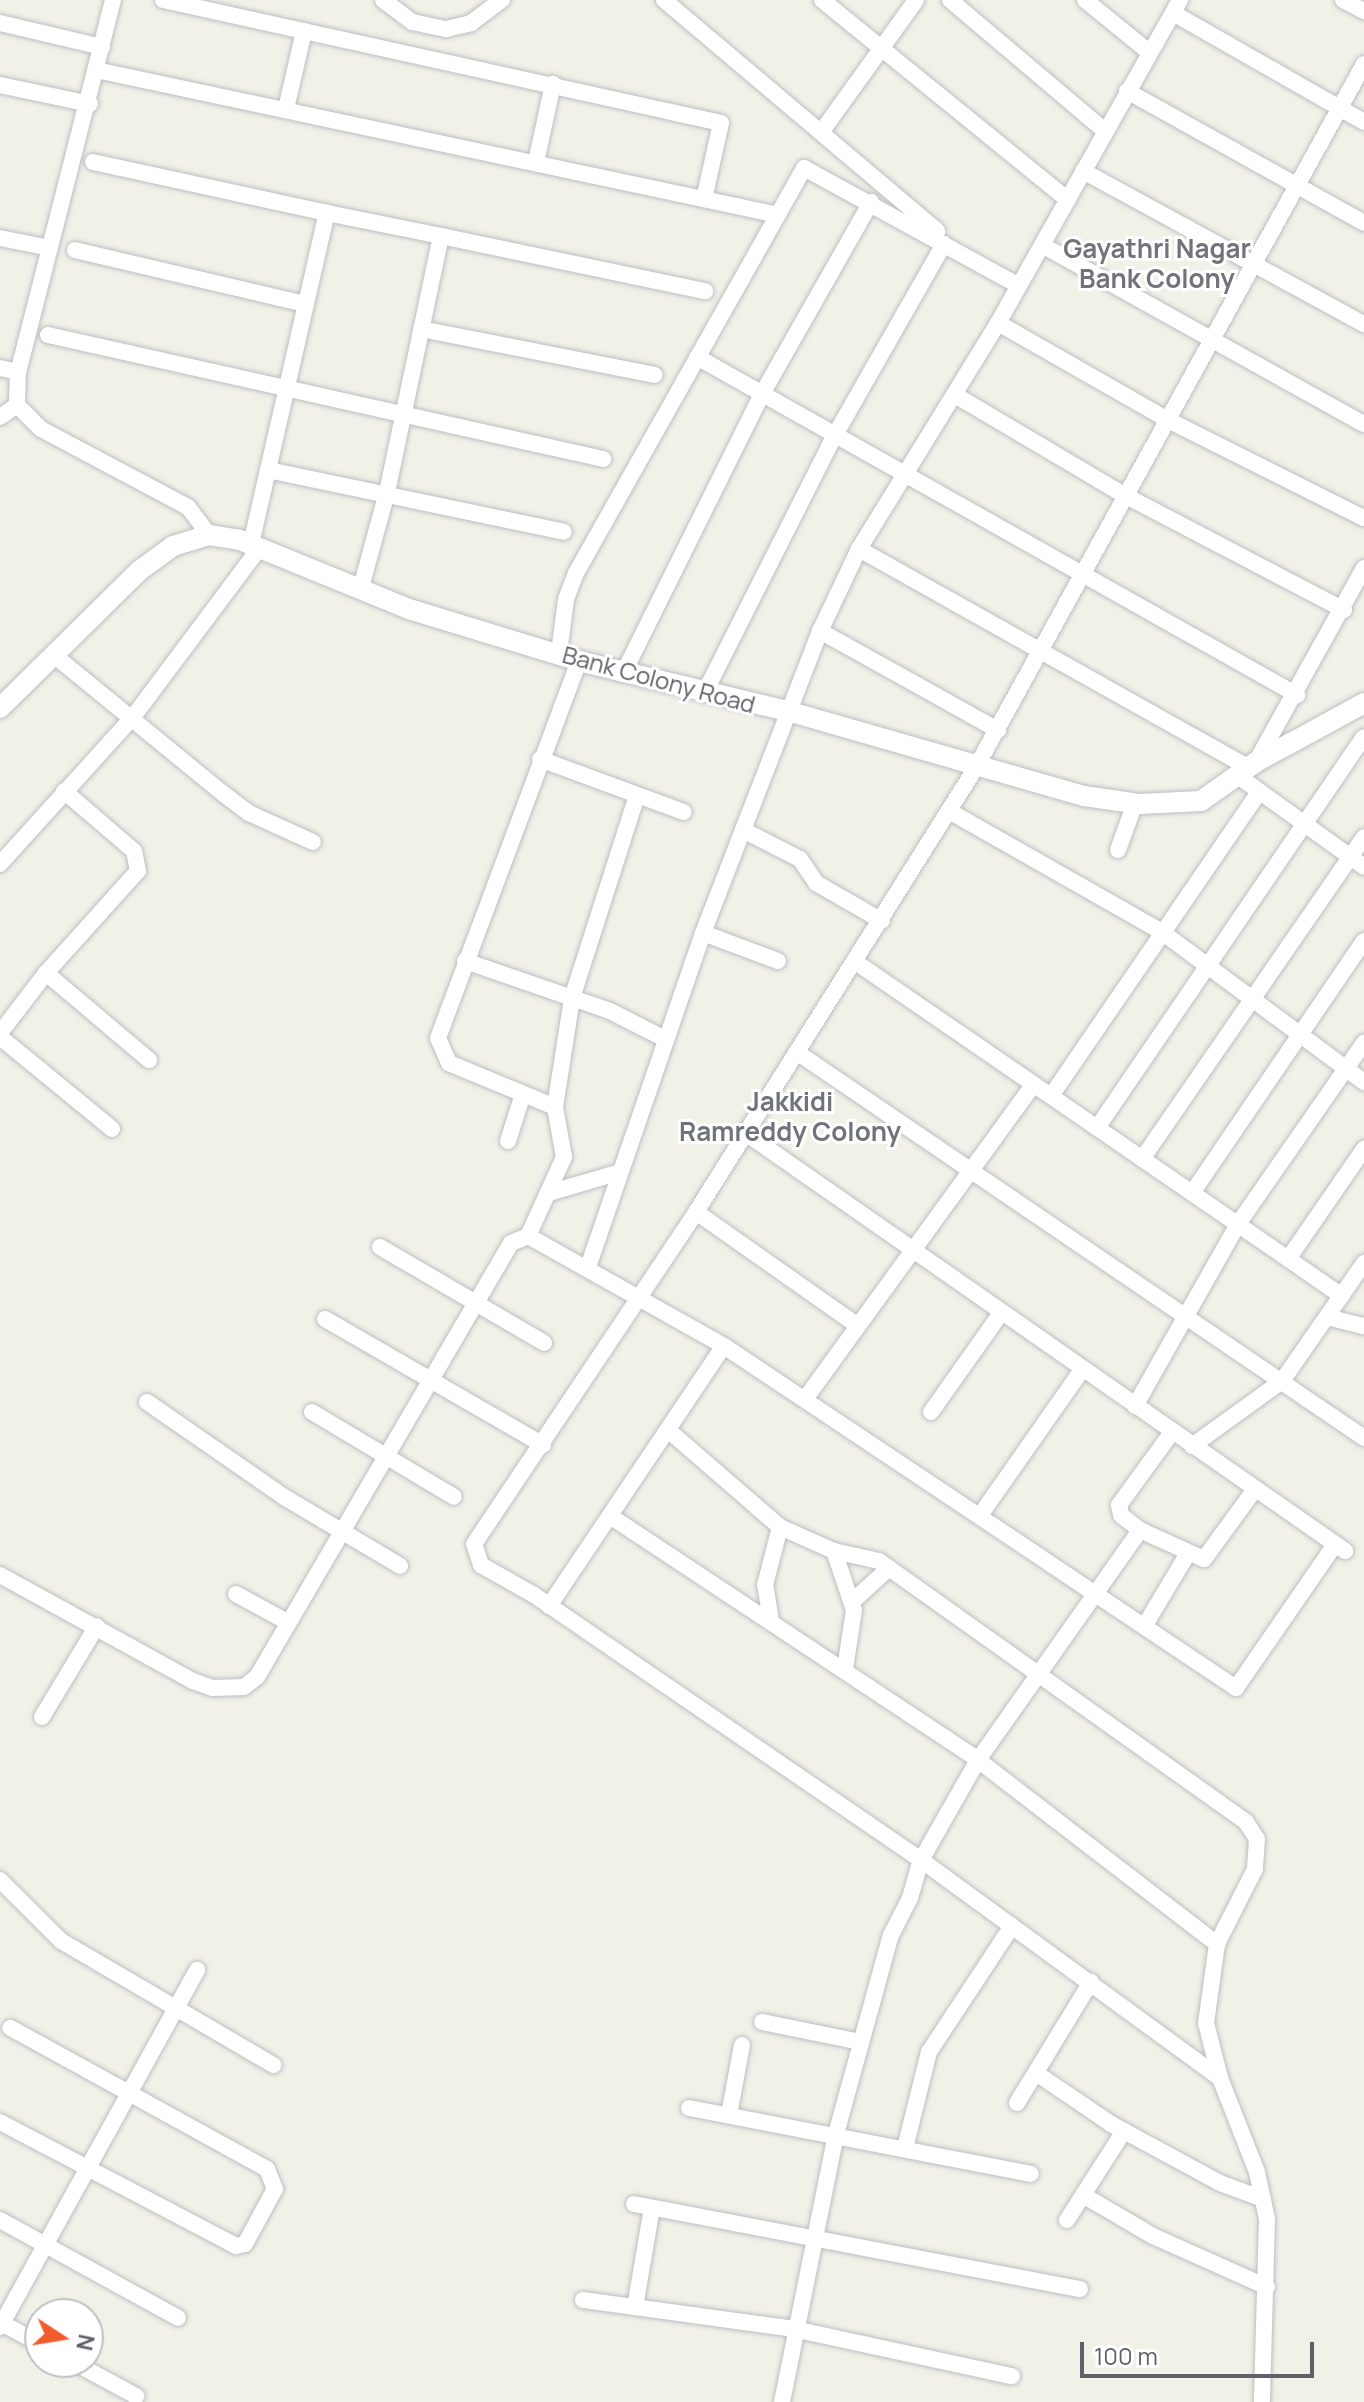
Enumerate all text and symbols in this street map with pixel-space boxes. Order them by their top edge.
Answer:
district label: Gayathri Nagar Bank Colony [1063,233,1251,294]
street label: Bank Colony Road [560,639,758,719]
district label: Jakkidi Ramreddy Colony [679,1086,901,1148]
north arrow [24,2298,104,2378]
scale bar [1084,2326,1318,2376]
text: N [69,2332,102,2353]
text: 100 m [1094,2339,1158,2372]

